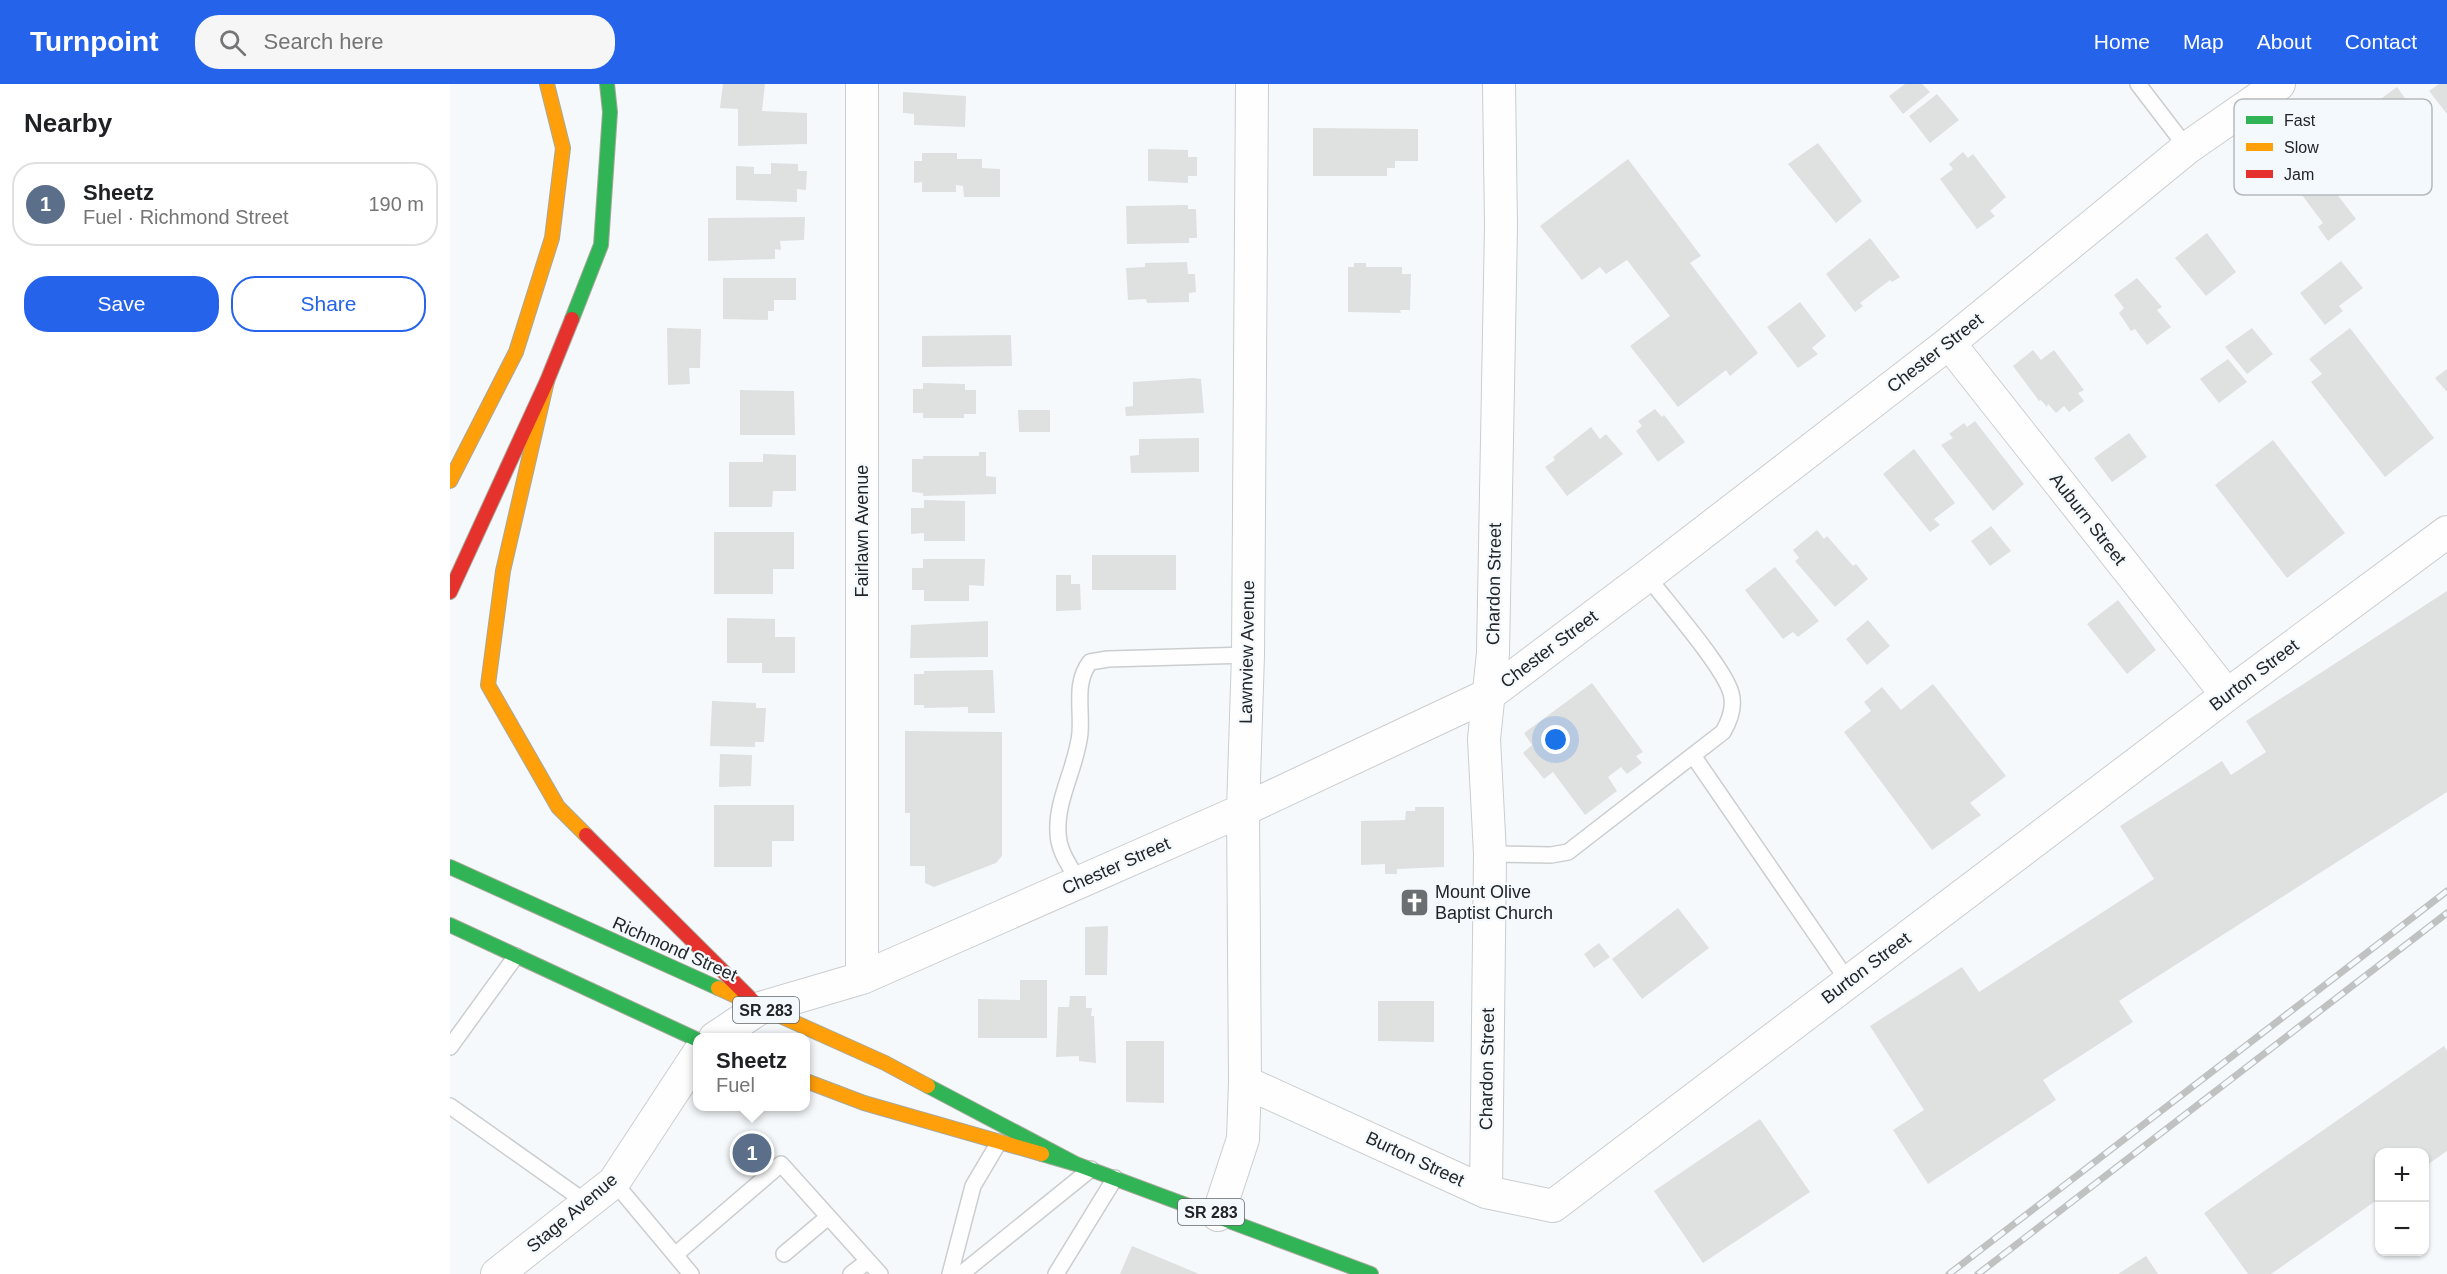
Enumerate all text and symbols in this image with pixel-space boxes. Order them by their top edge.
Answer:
search box [195,15,615,69]
text: Turnpoint [30,26,159,57]
icon: search [216,26,249,59]
text: Search here [264,29,383,54]
text: Home [2094,30,2150,53]
text: Map [2183,30,2224,53]
text: About [2257,30,2312,53]
text: Contact [2345,30,2417,53]
legend [2234,99,2432,195]
text: Nearby [24,108,112,138]
text: Fast [2284,112,2316,129]
text: Slow [2284,139,2319,156]
text: Jam [2284,166,2314,183]
text: Sheetz [83,180,154,205]
text: 1 [40,193,51,215]
text: 190 m [368,193,424,215]
text: Fuel · Richmond Street [83,206,289,228]
button: Save [24,276,219,332]
button: Share [231,276,426,332]
street label: Chester Street [1883,309,1987,397]
street label: Fairlawn Avenue [852,465,872,597]
street label: Auburn Street [2046,469,2130,569]
street label: Chardon Street [1483,523,1505,645]
street label: Lawnview Avenue [1236,580,1258,724]
street label: Chester Street [1497,606,1601,692]
street label: Burton Street [2206,635,2302,715]
your location [1541,725,1570,754]
street label: Chester Street [1059,833,1173,899]
place label: Mount Olive Baptist Church [1435,882,1553,923]
church icon: Mount Olive Baptist Church [1398,886,1430,918]
street label: Richmond Street [610,913,740,985]
street label: Burton Street [1818,928,1914,1008]
road number: SR 283 [733,997,799,1023]
street label: Chardon Street [1476,1008,1498,1130]
popup [693,1033,810,1111]
text: Sheetz [716,1048,787,1073]
text: Fuel [716,1074,755,1096]
street label: Burton Street [1363,1128,1467,1190]
pin: 1 [732,1130,772,1176]
map controls [2375,1148,2429,1256]
button: + [2375,1148,2429,1202]
street label: Stage Avenue [523,1169,621,1257]
road number: SR 283 [1178,1199,1244,1225]
button: − [2375,1202,2429,1256]

